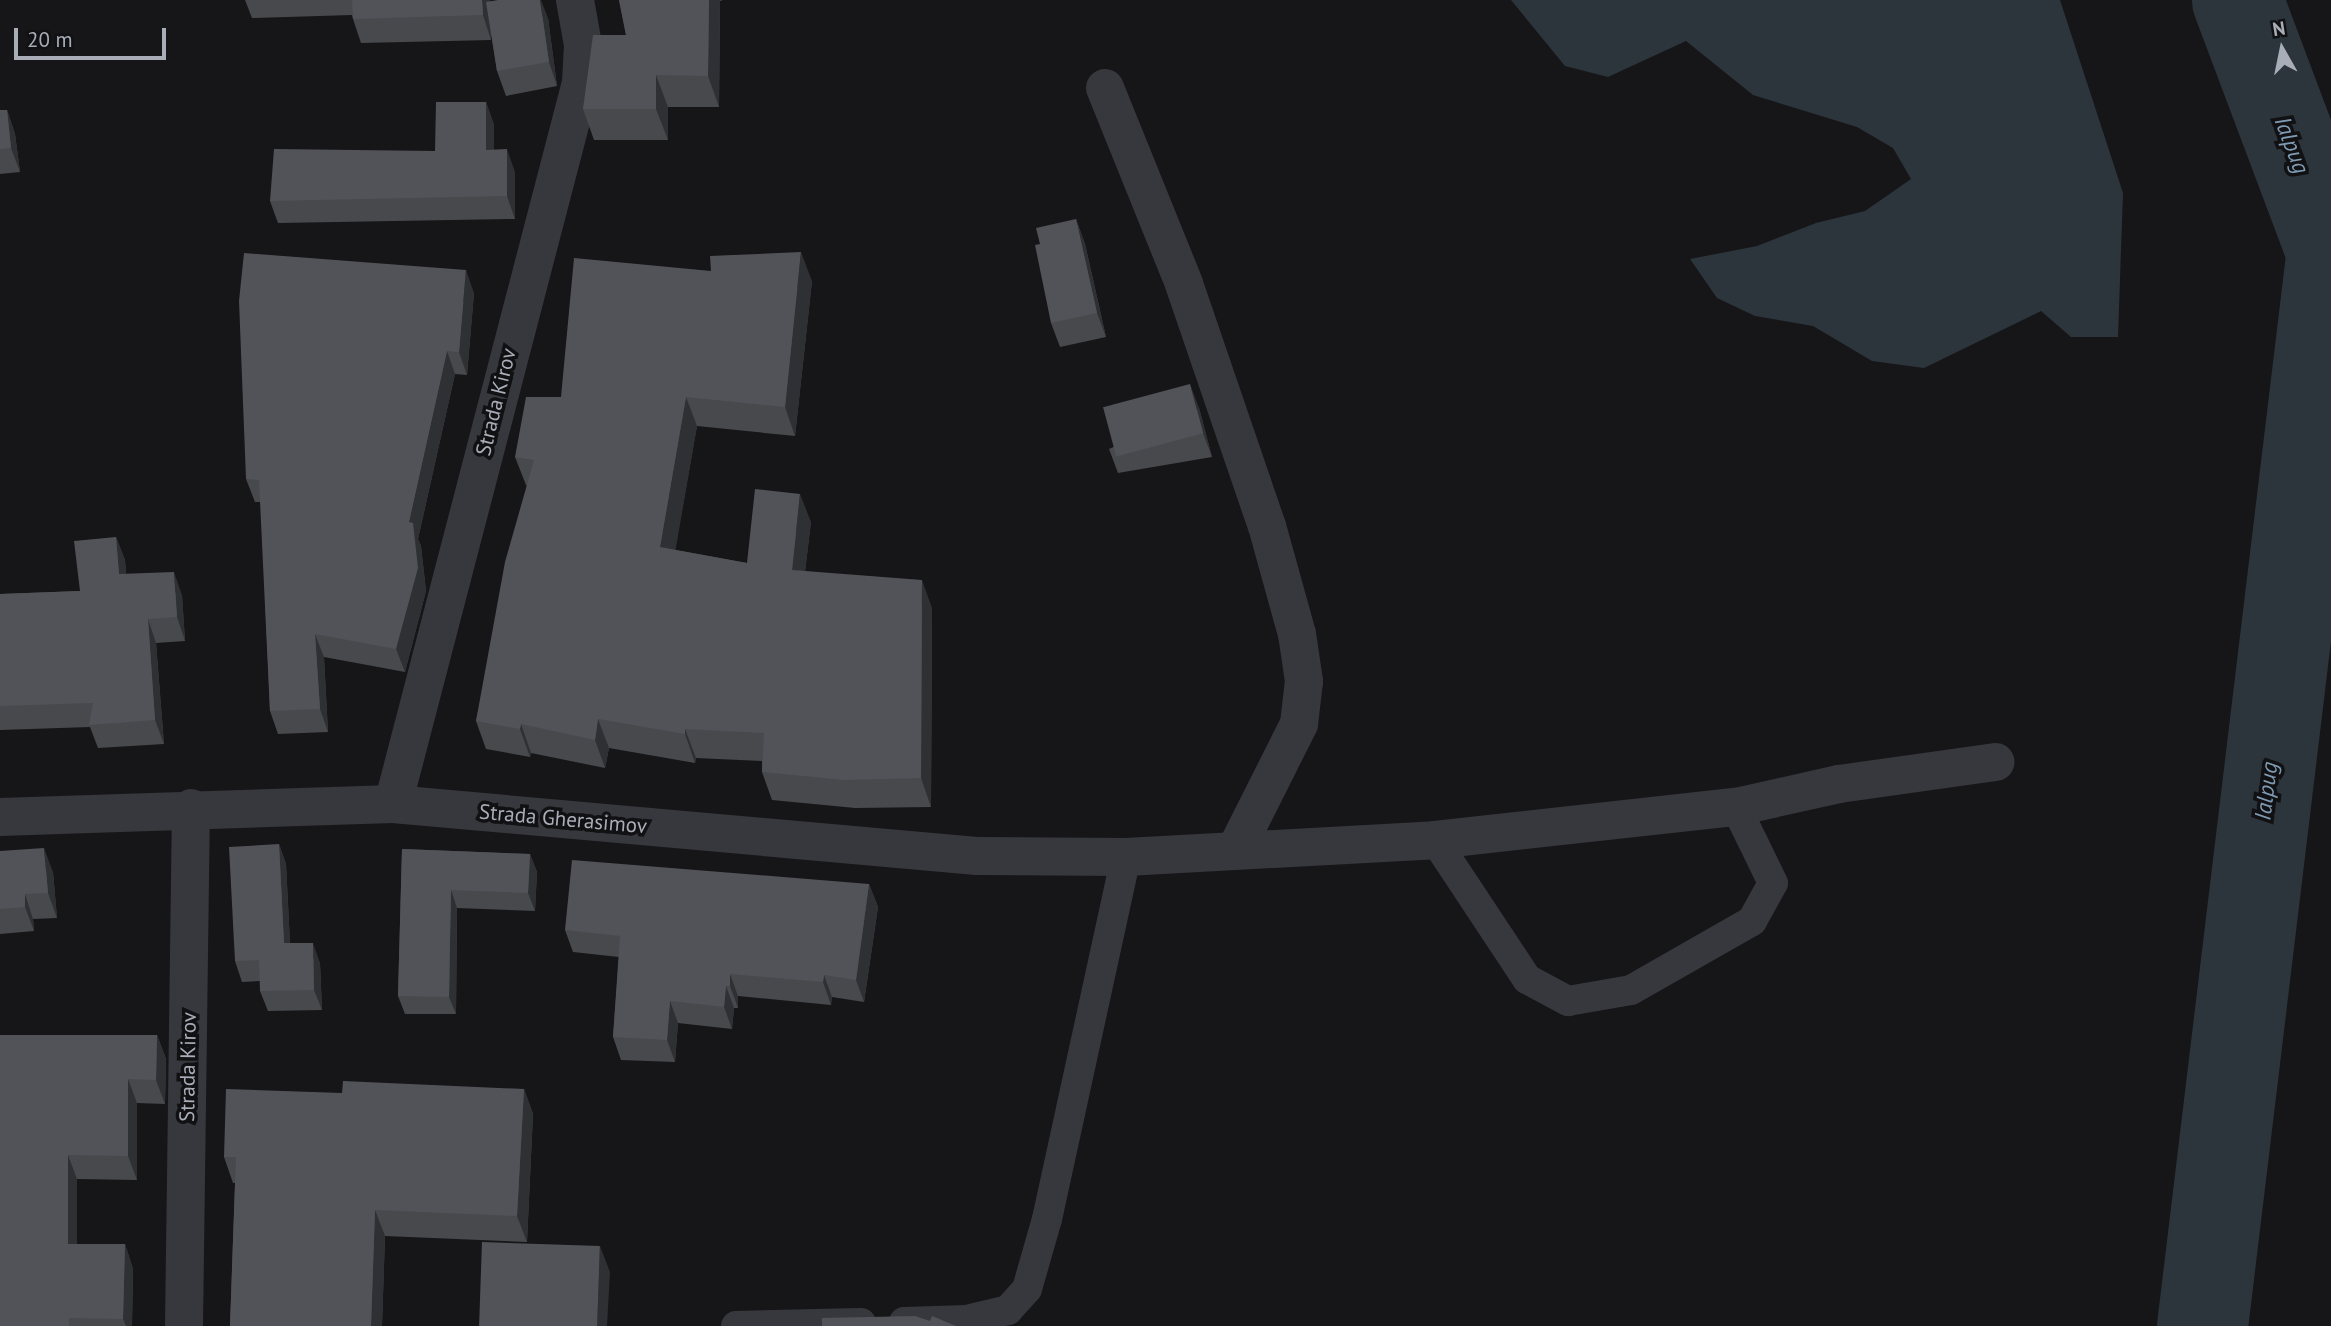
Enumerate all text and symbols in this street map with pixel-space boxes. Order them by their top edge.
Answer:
scale bar [18,14,170,58]
north arrow [2247,14,2317,84]
text: N [2271,15,2287,41]
text: 20 m [27,26,73,53]
water label: Ialpug [2269,113,2315,177]
street label: Strada Kirov [470,346,522,458]
water label: Ialpug [2249,760,2283,822]
street label: Strada Gherasimov [478,799,648,839]
street label: Strada Kirov [174,1012,202,1122]

